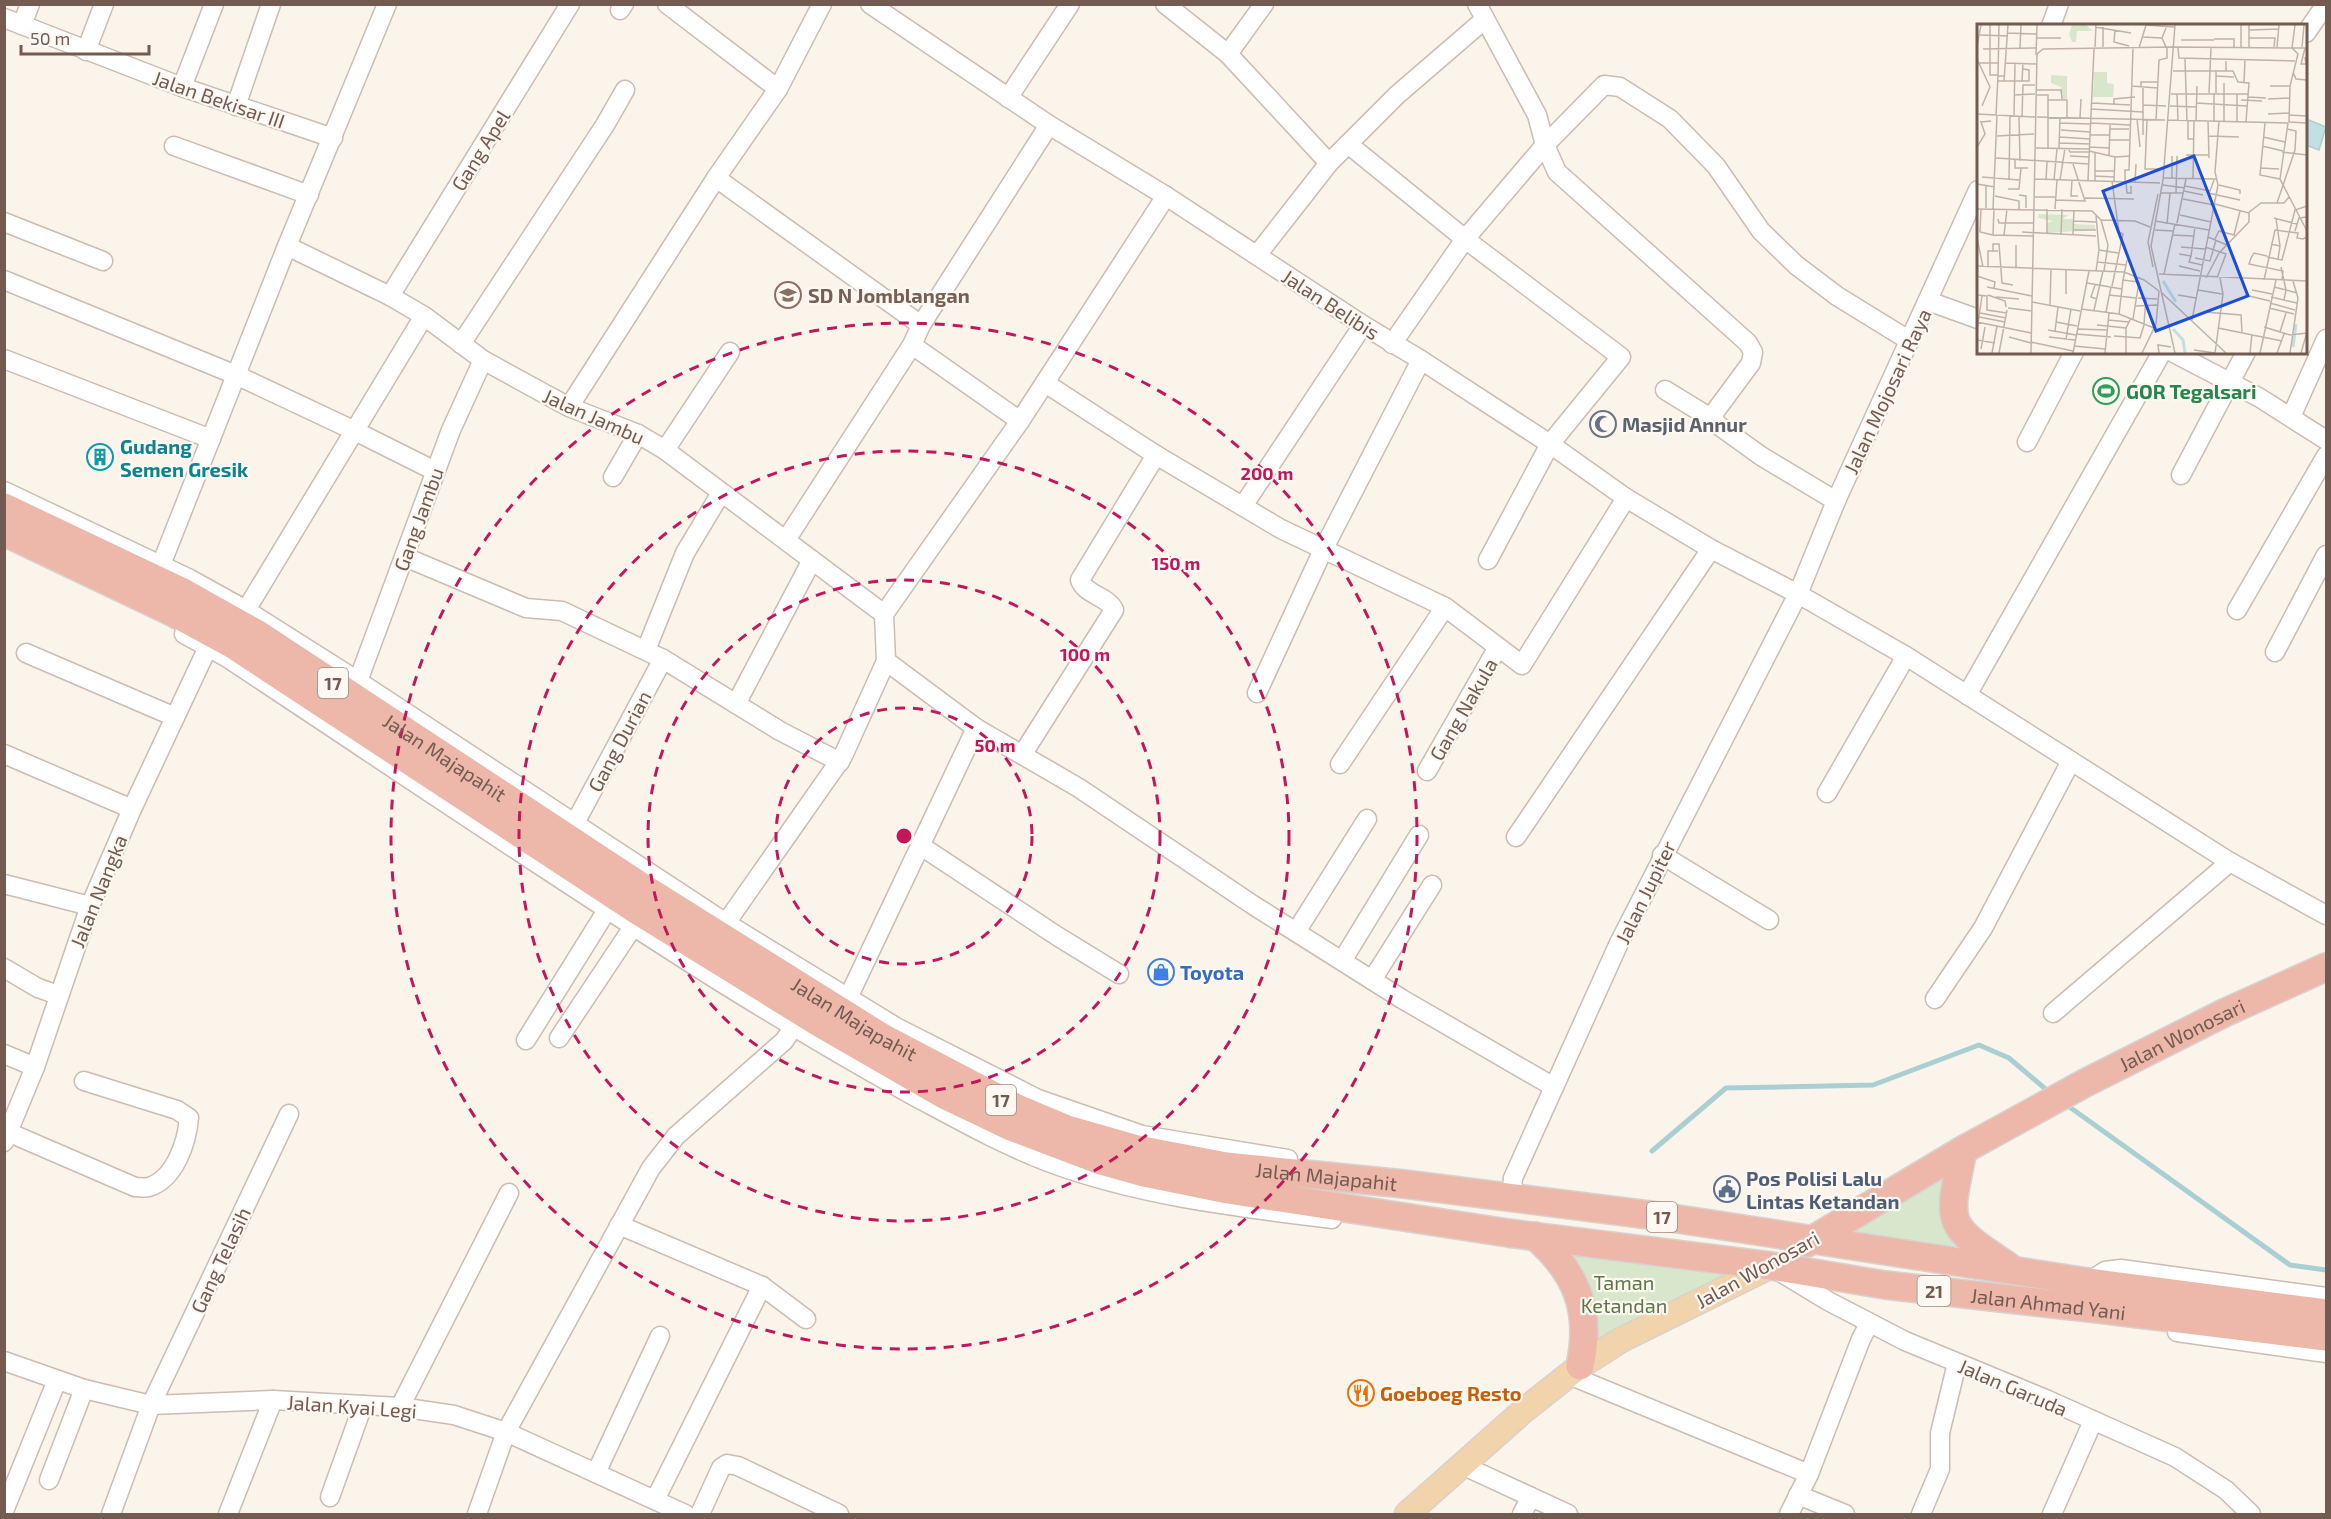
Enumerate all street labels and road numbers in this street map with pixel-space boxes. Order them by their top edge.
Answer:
street label: Jalan Bekisar III [150,65,288,133]
street label: Gang Apel [446,105,514,195]
street label: Jalan Belibis [1278,264,1384,344]
street label: Jalan Mojosari Raya [1838,305,1936,477]
street label: Jalan Jambu [540,383,648,449]
street label: Gang Jambu [388,464,448,574]
street label: Gang Nakula [1424,653,1502,765]
road number: 17 [318,668,348,698]
street label: Gang Durian [582,686,656,796]
street label: Jalan Majapahit [379,708,511,806]
street label: Jalan Nangka [64,831,132,951]
street label: Jalan Jupiter [1610,837,1680,947]
street label: Jalan Majapahit [787,972,922,1066]
street label: Jalan Wonosari [2115,993,2248,1076]
road number: 17 [986,1085,1016,1115]
street label: Jalan Majapahit [1254,1157,1399,1195]
road number: 17 [1647,1202,1677,1232]
street label: Gang Telasih [185,1203,255,1317]
street label: Jalan Wonosari [1691,1225,1823,1313]
road number: 21 [1918,1276,1950,1306]
street label: Jalan Ahmad Yani [1969,1283,2127,1324]
street label: Jalan Garuda [1955,1353,2071,1421]
street label: Jalan Kyai Legi [286,1389,418,1423]

